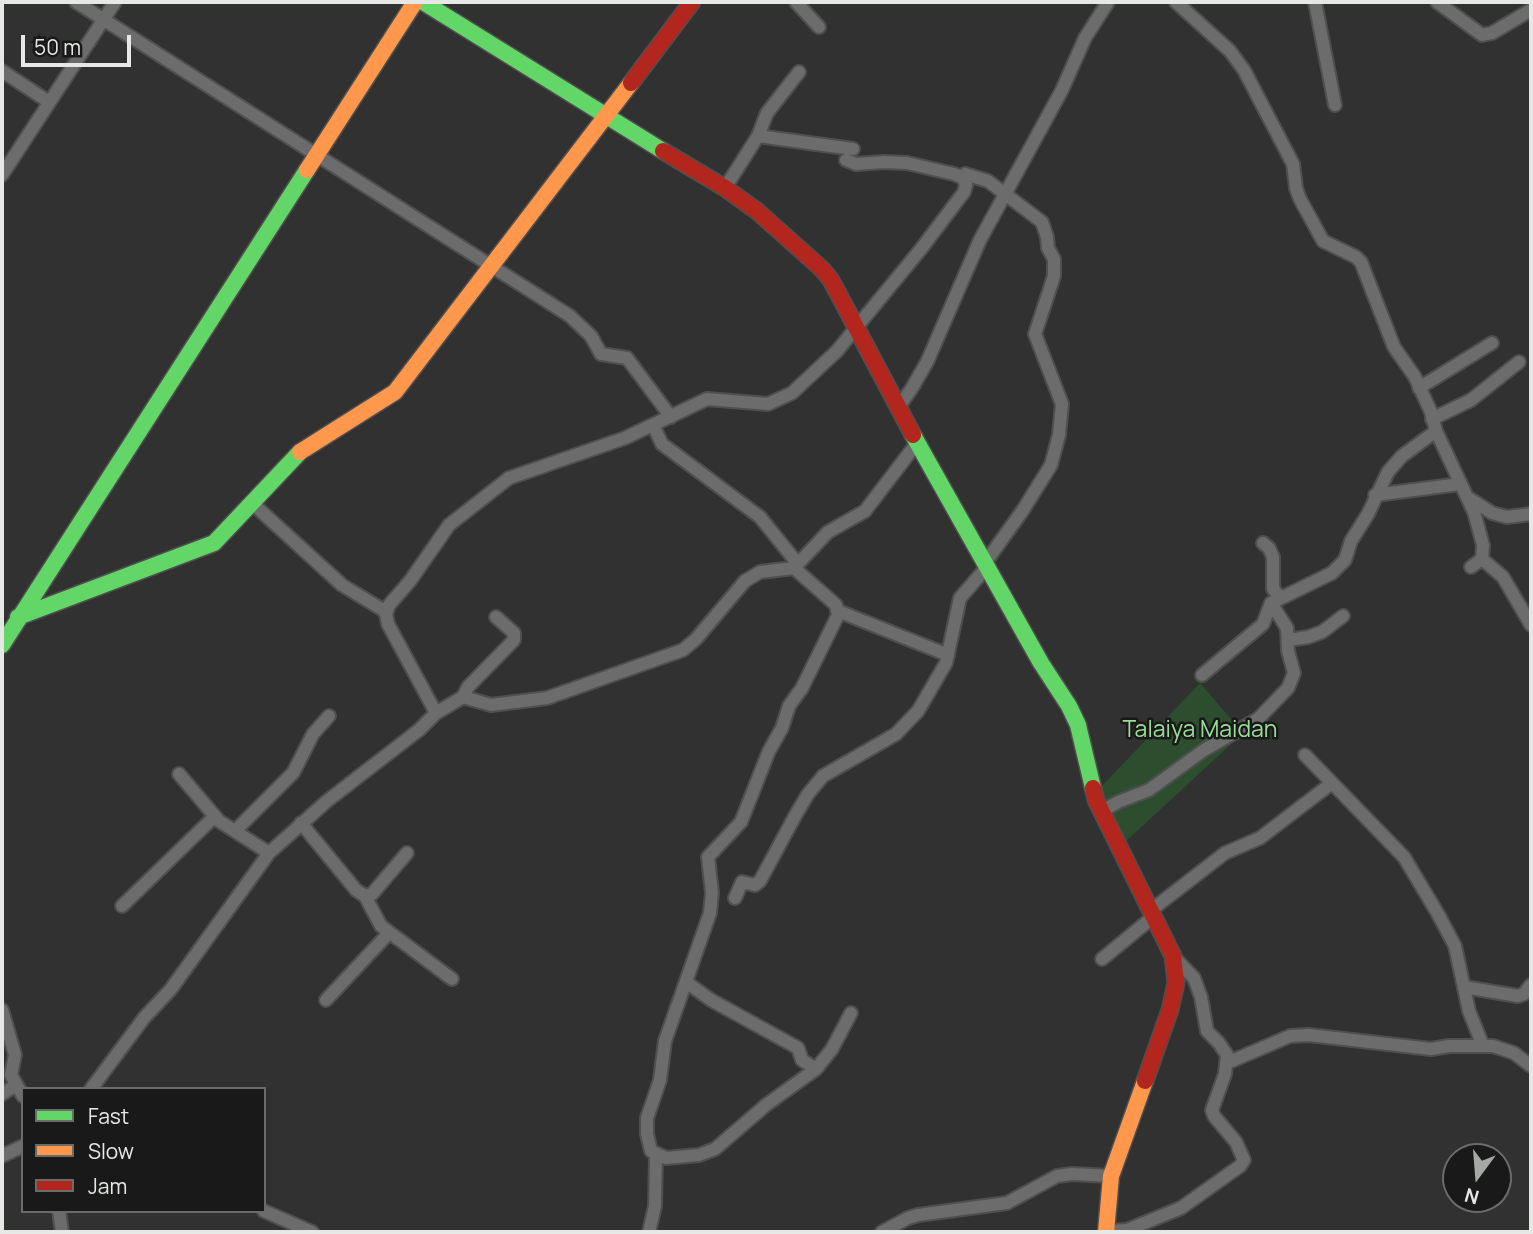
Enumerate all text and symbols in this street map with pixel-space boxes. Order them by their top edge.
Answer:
scale bar [24,21,135,65]
text: 50 m [34,33,81,61]
park label: Talaiya Maidan [1123,717,1277,745]
legend [21,1087,266,1213]
text: Fast [88,1102,129,1130]
text: Slow [88,1137,134,1165]
north arrow [1442,1143,1512,1213]
text: Jam [88,1172,127,1200]
text: N [1462,1182,1482,1211]

